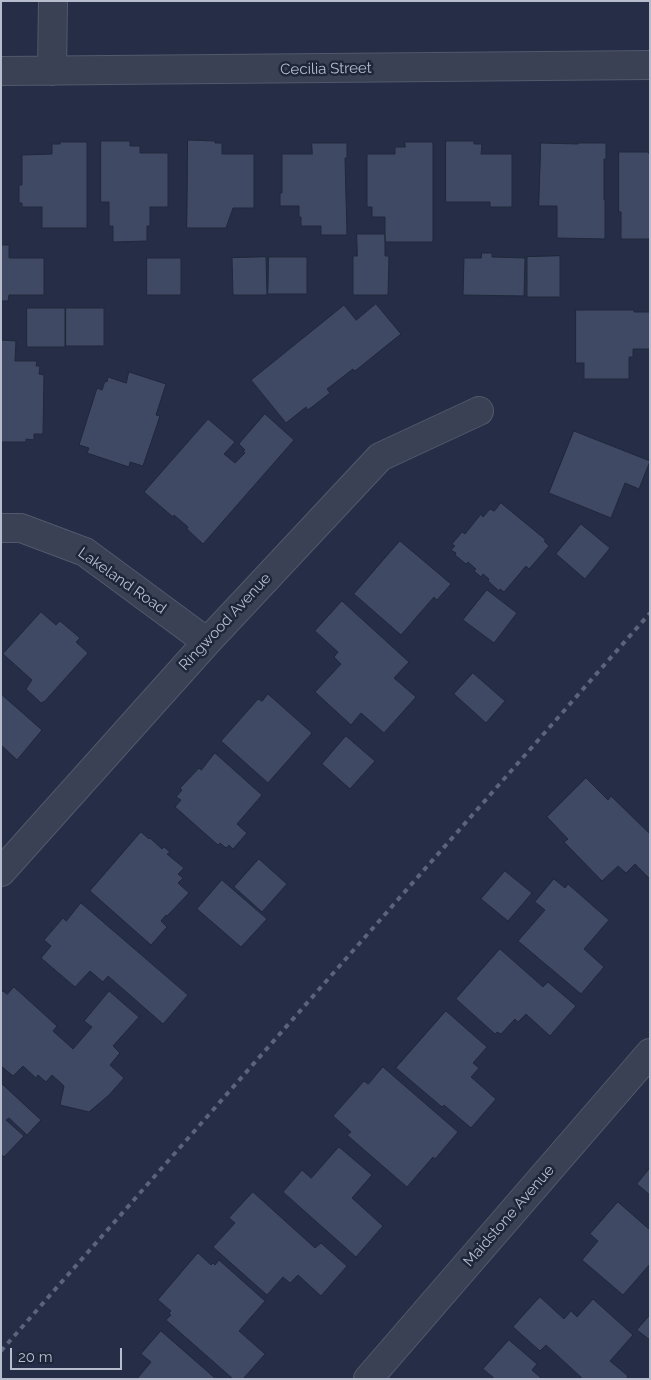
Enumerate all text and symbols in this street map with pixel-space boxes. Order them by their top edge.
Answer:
street label: Cecilia Street [280,59,372,79]
street label: Lakeland Road [74,544,170,618]
street label: Ringwood Avenue [175,570,275,674]
street label: Maidstone Avenue [460,1161,558,1271]
scale bar [12,1338,125,1370]
text: 20 m [18,1348,53,1366]

